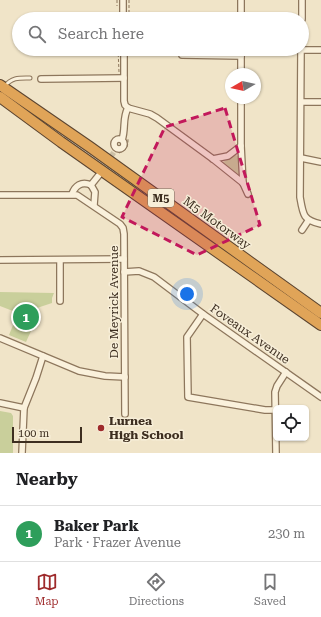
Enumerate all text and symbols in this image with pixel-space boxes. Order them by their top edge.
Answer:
search box [12,12,309,56]
icon: search [26,23,48,45]
text: Search here [58,25,144,43]
north arrow [225,68,261,104]
road number: M5 [148,189,174,207]
street label: M5 Motorway [181,194,254,253]
street label: De Meyrick Avenue [107,245,121,358]
your location [177,284,197,304]
street label: Foveaux Avenue [207,301,293,367]
pin: 1 [13,302,39,332]
map controls [273,405,309,441]
button: locate [273,405,309,441]
place label: Lurnea High School [109,414,184,442]
marker: Lurnea High School [96,423,106,433]
scale bar [12,425,82,444]
text: 100 m [18,427,49,440]
text: Nearby [16,469,78,489]
text: Baker Park [54,517,139,535]
text: 1 [25,526,33,541]
text: 230 m [268,526,305,541]
text: Park · Frazer Avenue [54,535,181,550]
tab: Map [35,571,59,608]
tab: Directions [129,571,184,608]
tab: Saved [254,571,286,608]

